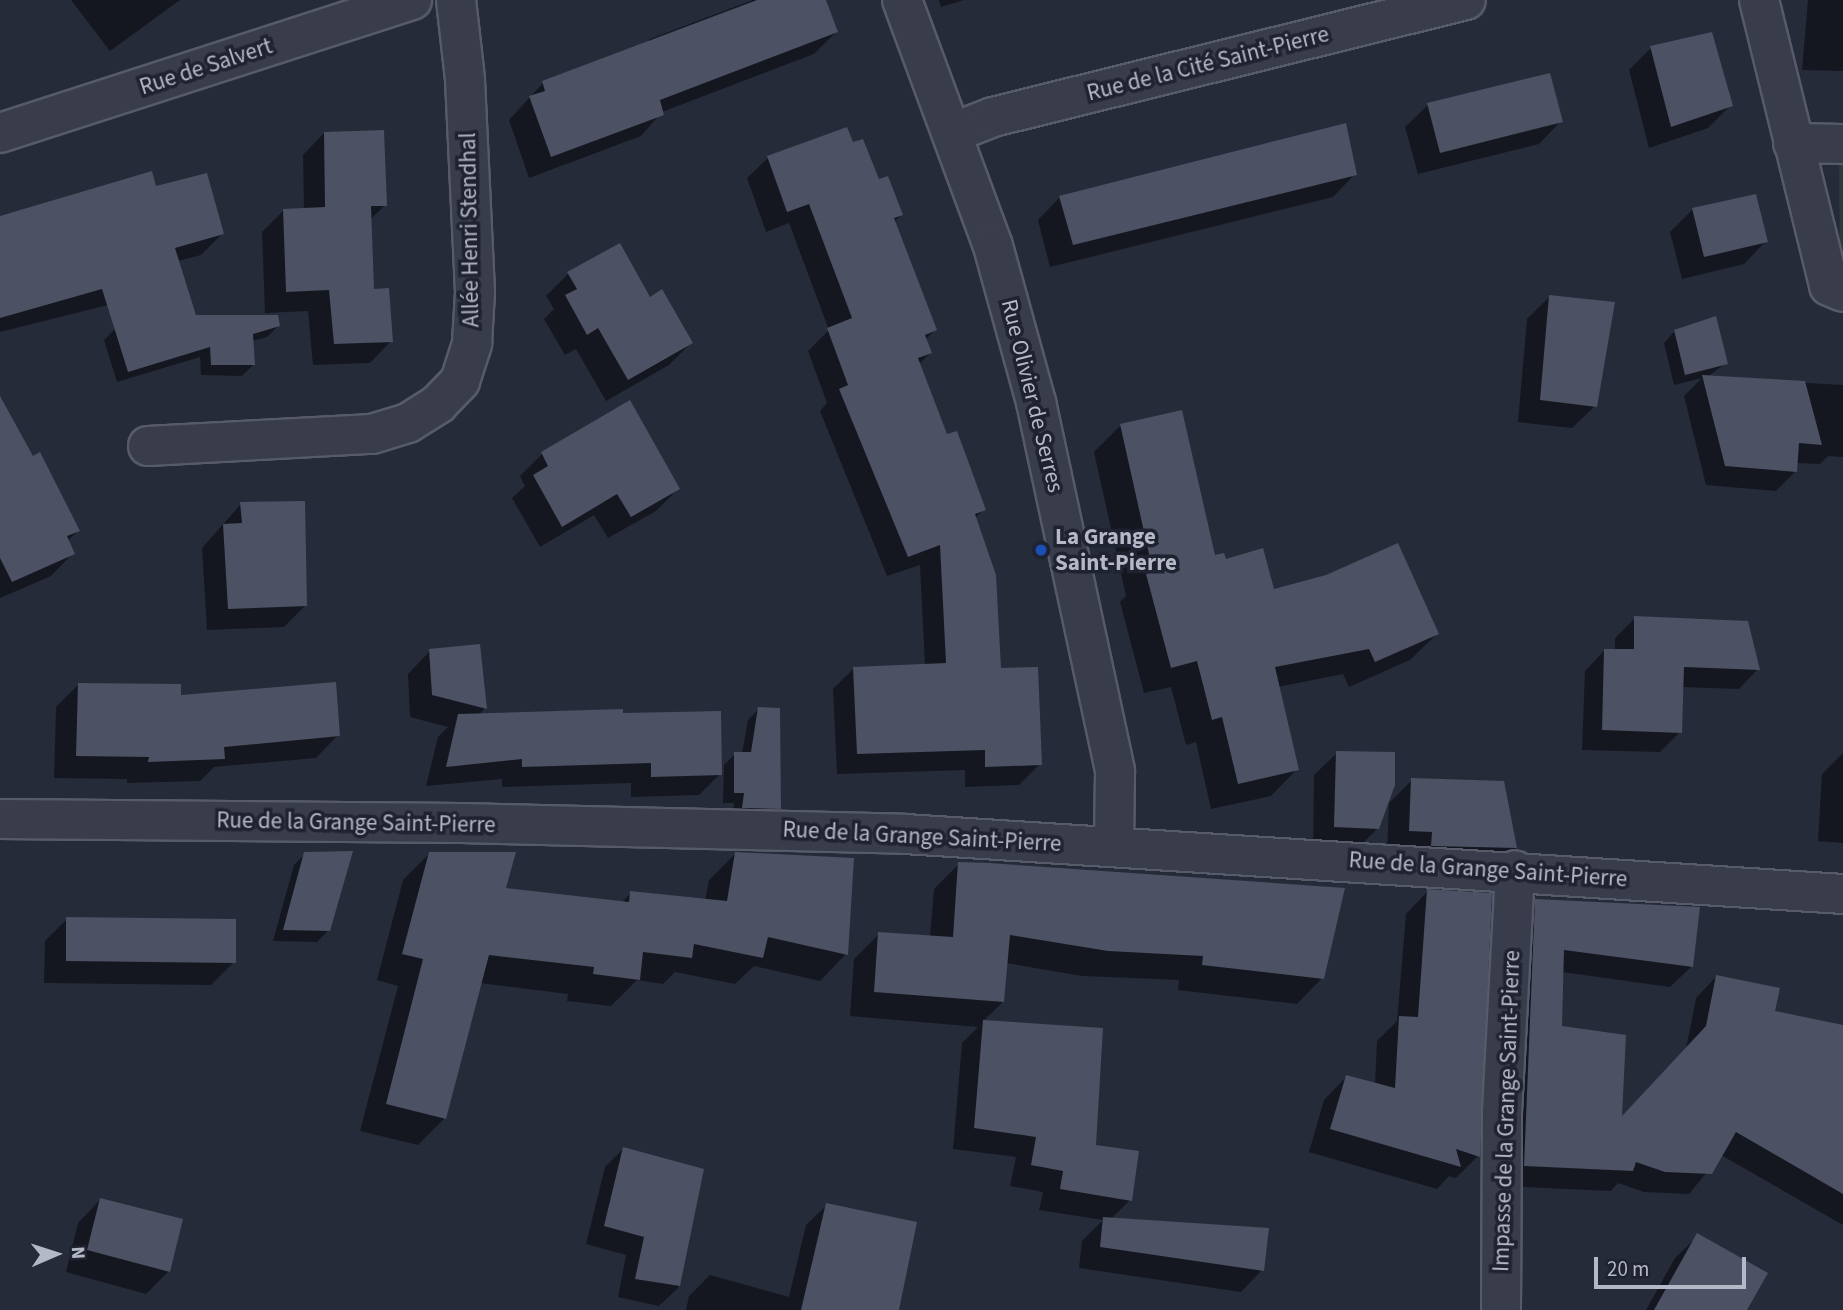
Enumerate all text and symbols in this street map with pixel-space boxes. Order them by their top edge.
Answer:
street label: Rue de la Cité Saint-Pierre [1084,21,1332,107]
street label: Rue de Salvert [136,33,276,101]
street label: Allée Henri Stendhal [455,132,485,328]
street label: Rue Olivier de Serres [995,297,1069,495]
place label: La Grange Saint-Pierre [1055,523,1177,577]
marker: La Grange Saint-Pierre [1033,542,1049,558]
street label: Rue de la Grange Saint-Pierre [216,807,496,839]
street label: Rue de la Grange Saint-Pierre [782,816,1062,858]
street label: Rue de la Grange Saint-Pierre [1348,846,1628,894]
street label: Impasse de la Grange Saint-Pierre [1488,950,1526,1272]
north arrow [21,1219,91,1289]
scale bar [1598,1244,1750,1288]
text: N [64,1246,91,1260]
text: 20 m [1607,1254,1649,1284]

